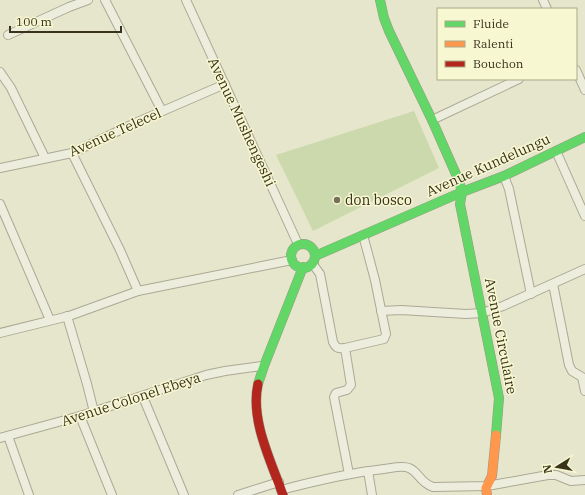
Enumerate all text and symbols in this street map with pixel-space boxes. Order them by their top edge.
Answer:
scale bar [10,8,121,34]
legend [437,8,577,80]
text: 100 m [16,14,52,29]
text: Fluide [473,16,509,31]
text: Ralenti [473,36,514,51]
street label: Avenue Mushengeshi [204,55,280,189]
text: Bouchon [473,56,524,71]
street label: Avenue Telecel [66,104,164,160]
street label: Avenue Kundelungu [423,129,553,200]
place label: don bosco [345,191,412,209]
marker: don bosco [332,195,342,205]
street label: Avenue Circulaire [481,276,521,396]
street label: Avenue Colonel Ebeya [59,368,203,430]
north arrow [537,447,577,487]
text: N [539,463,555,475]

